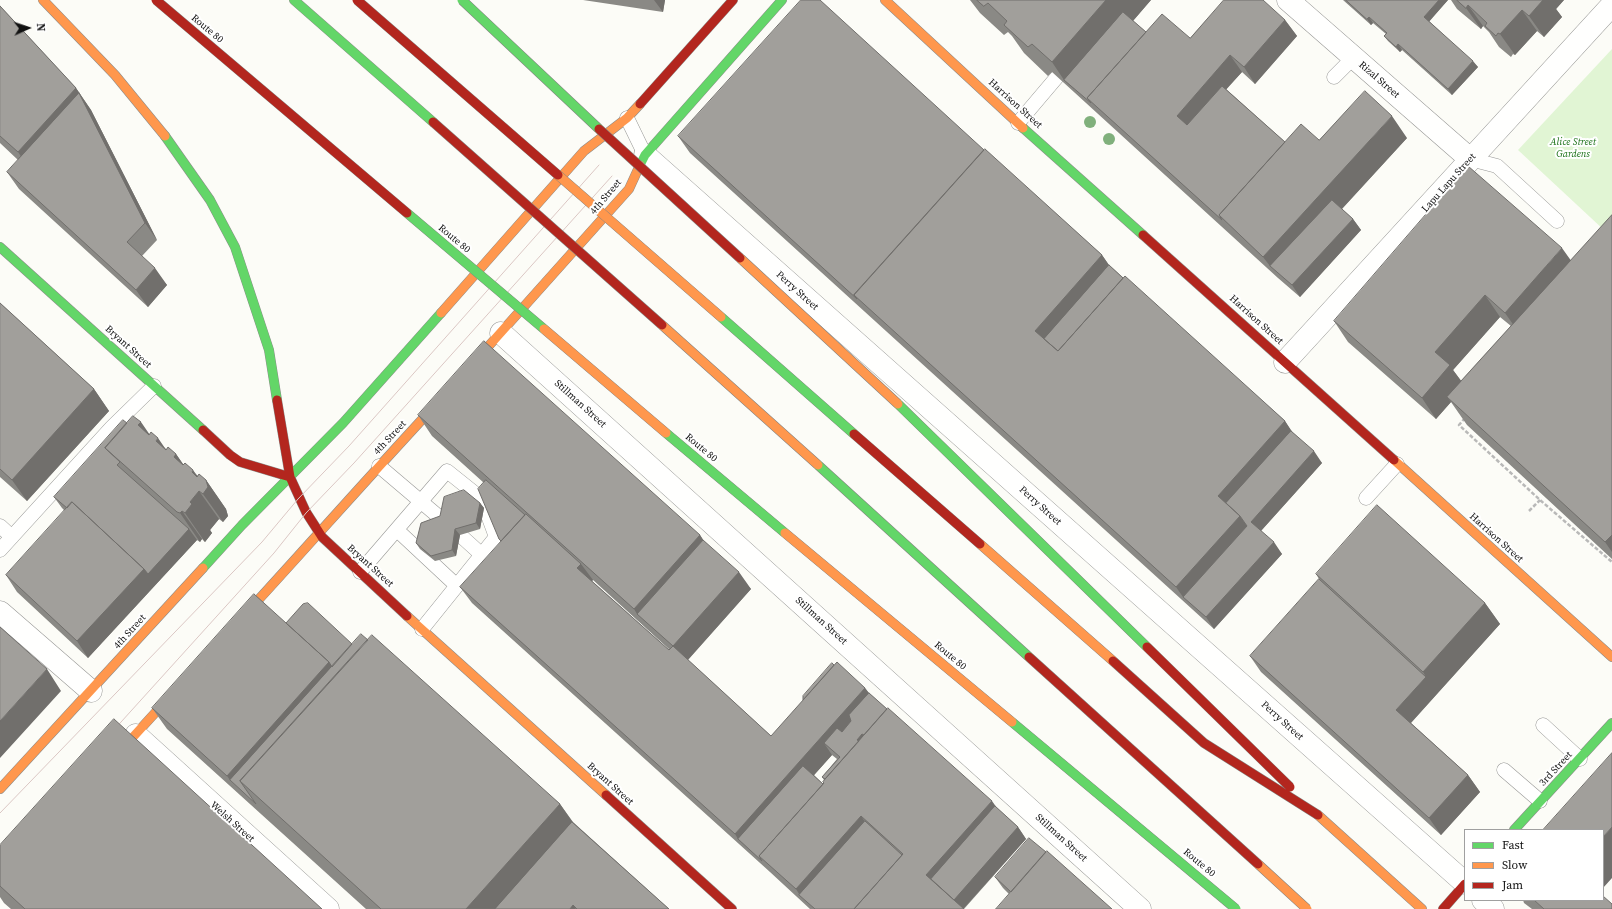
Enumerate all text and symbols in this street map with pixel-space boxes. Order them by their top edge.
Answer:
north arrow [8,8,48,48]
street label: Route 80 [188,12,226,46]
text: N [33,23,48,32]
street label: Rizal Street [1356,59,1402,101]
street label: Harrison Street [986,77,1044,131]
park label: Alice Street Gardens [1550,136,1596,160]
street label: Lapu Lapu Street [1419,151,1479,215]
street label: 4th Street [588,177,624,217]
street label: Route 80 [435,222,473,256]
street label: Perry Street [773,269,821,313]
street label: Harrison Street [1227,293,1285,347]
street label: Bryant Street [102,323,154,371]
street label: Stillman Street [552,378,608,430]
street label: 4th Street [371,418,409,458]
street label: Route 80 [682,431,720,465]
street label: Perry Street [1016,484,1064,528]
street label: Harrison Street [1467,511,1525,565]
street label: Bryant Street [344,542,396,590]
street label: Stillman Street [793,595,849,647]
street label: 4th Street [111,612,149,652]
street label: Route 80 [931,639,969,673]
street label: Perry Street [1258,699,1306,743]
street label: 3rd Street [1537,749,1575,789]
street label: Bryant Street [584,760,636,808]
street label: Welsh Street [207,799,257,845]
street label: Stillman Street [1033,812,1089,864]
legend [1464,829,1604,901]
text: Fast [1502,837,1524,853]
street label: Route 80 [1180,846,1218,880]
text: Slow [1502,857,1527,873]
text: Jam [1502,877,1523,893]

